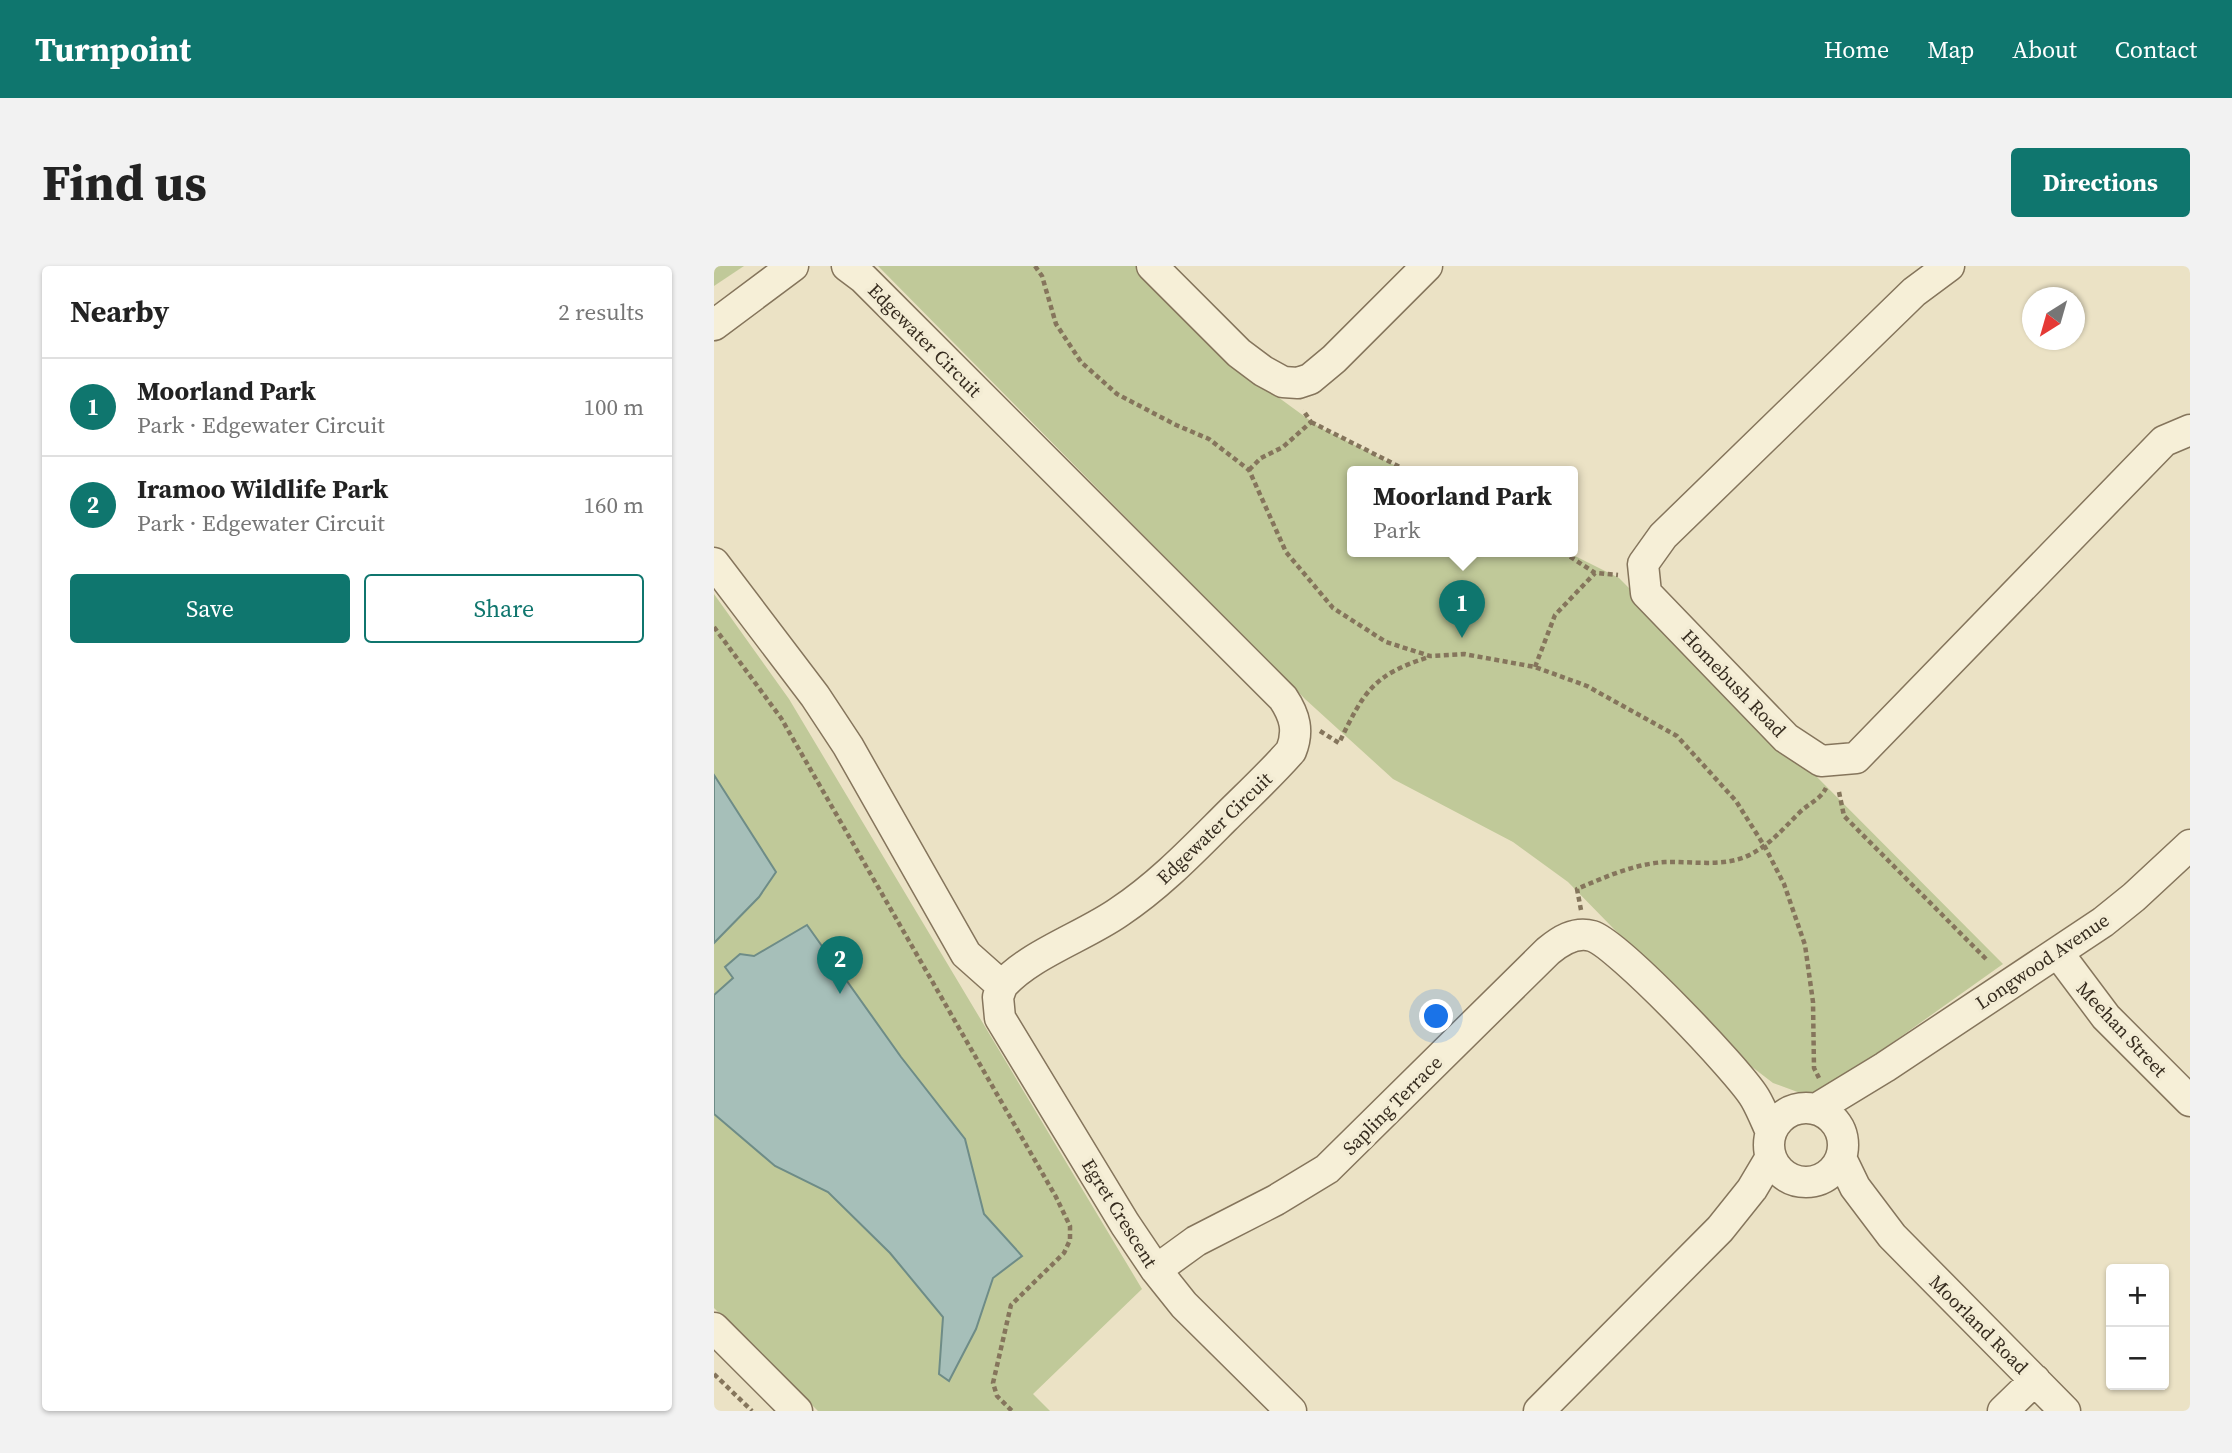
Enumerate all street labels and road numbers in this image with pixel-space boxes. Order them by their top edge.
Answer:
street label: Edgewater Circuit [862,277,988,403]
street label: Homebush Road [1676,623,1792,743]
street label: Edgewater Circuit [1151,766,1278,890]
street label: Longwood Avenue [1970,907,2114,1015]
street label: Meehan Street [2071,976,2174,1083]
street label: Sapling Terrace [1337,1050,1447,1160]
street label: Egret Crescent [1076,1154,1164,1273]
street label: Moorland Road [1924,1269,2034,1379]

